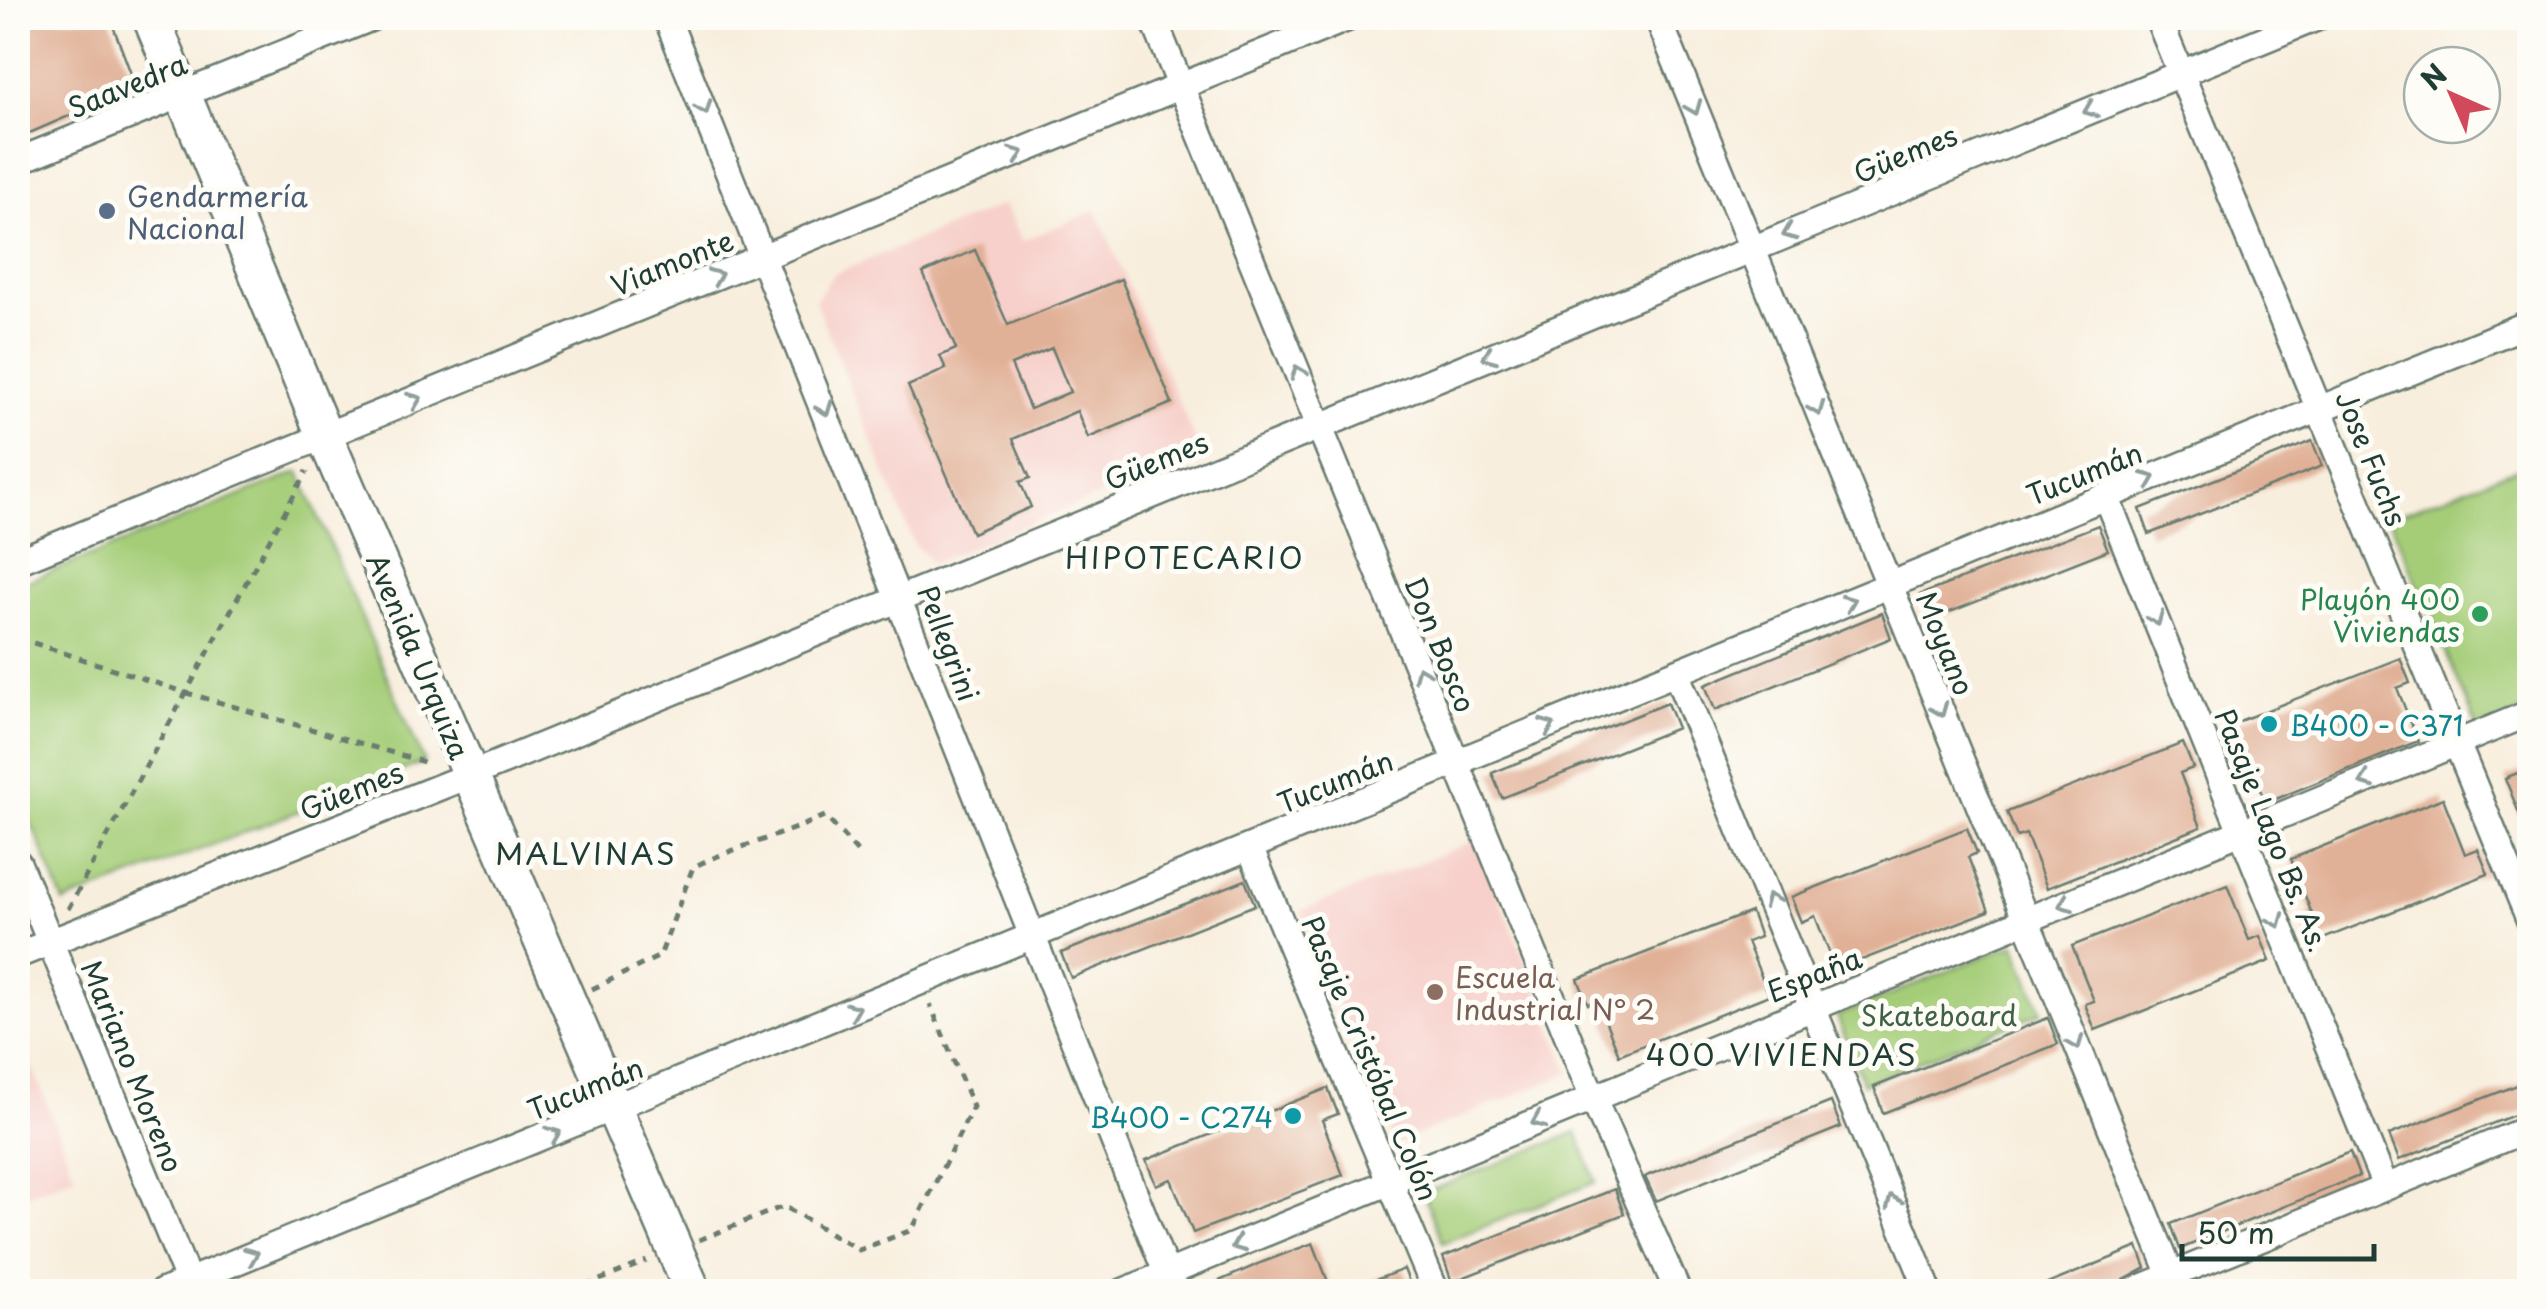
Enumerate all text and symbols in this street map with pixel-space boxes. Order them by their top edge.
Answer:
street label: Saavedra [61,42,193,128]
north arrow [2402,45,2502,145]
text: N [2410,53,2456,99]
one-way arrow [693,98,713,115]
one-way arrow [1683,98,1703,116]
one-way arrow [2082,98,2100,118]
street label: Güemes [1847,113,1963,193]
one-way arrow [1008,146,1025,166]
place label: Gendarmería Nacional [127,174,308,249]
marker: Gendarmería Nacional [96,200,118,222]
street label: Viamonte [604,218,740,306]
one-way arrow [1782,221,1799,241]
one-way arrow [706,268,724,288]
one-way arrow [1481,344,1498,364]
one-way arrow [1289,364,1309,382]
street label: Jose Fuchs [2325,384,2419,532]
one-way arrow [406,391,423,411]
one-way arrow [814,399,834,417]
one-way arrow [1805,399,1825,417]
street label: Güemes [1098,420,1214,500]
street label: Tucumán [2020,430,2148,516]
one-way arrow [2139,471,2157,491]
district label: HIPOTECARIO [1065,534,1305,579]
street label: Avenida Urquiza [356,546,482,766]
street label: Don Bosco [1394,570,1488,718]
place label: Playón 400 Viviendas [2300,577,2460,652]
street label: Pellegrini [907,579,991,707]
street label: Moyano [1906,585,1986,701]
one-way arrow [1839,594,1856,614]
marker: Playón 400 Viviendas [2469,603,2491,625]
one-way arrow [2144,610,2164,627]
one-way arrow [1413,665,1433,683]
one-way arrow [1928,699,1948,717]
street label: Pasaje Lago Bs. As. [2205,702,2341,958]
place label: B400 - C371 [2289,703,2463,746]
marker: B400 - C371 [2258,713,2280,735]
one-way arrow [1538,718,1556,738]
street label: Tucumán [1271,738,1399,824]
street label: Güemes [293,750,409,830]
one-way arrow [2358,769,2376,789]
district label: MALVINAS [495,830,677,875]
one-way arrow [1762,892,1782,910]
one-way arrow [2057,892,2075,912]
street label: Pasaje Cristóbal Colón [1291,909,1451,1207]
one-way arrow [2266,911,2286,929]
street label: España [1760,935,1868,1012]
street label: Mariano Moreno [71,954,195,1178]
place label: Escuela Industrial N° 2 [1455,955,1655,1030]
marker: Escuela Industrial N° 2 [1424,981,1446,1003]
park label: Skateboard [1861,993,2017,1036]
one-way arrow [845,1002,862,1022]
district label: 400 VIVIENDAS [1646,1031,1918,1076]
one-way arrow [2064,1033,2084,1051]
street label: Tucumán [521,1045,649,1131]
place label: B400 - C274 [1089,1095,1273,1138]
marker: B400 - C274 [1282,1105,1304,1127]
one-way arrow [1530,1109,1548,1129]
one-way arrow [544,1125,561,1145]
one-way arrow [1885,1193,1905,1211]
scale bar [2182,1199,2374,1261]
text: 50 m [2197,1209,2275,1254]
one-way arrow [1230,1233,1248,1253]
one-way arrow [242,1246,260,1266]

